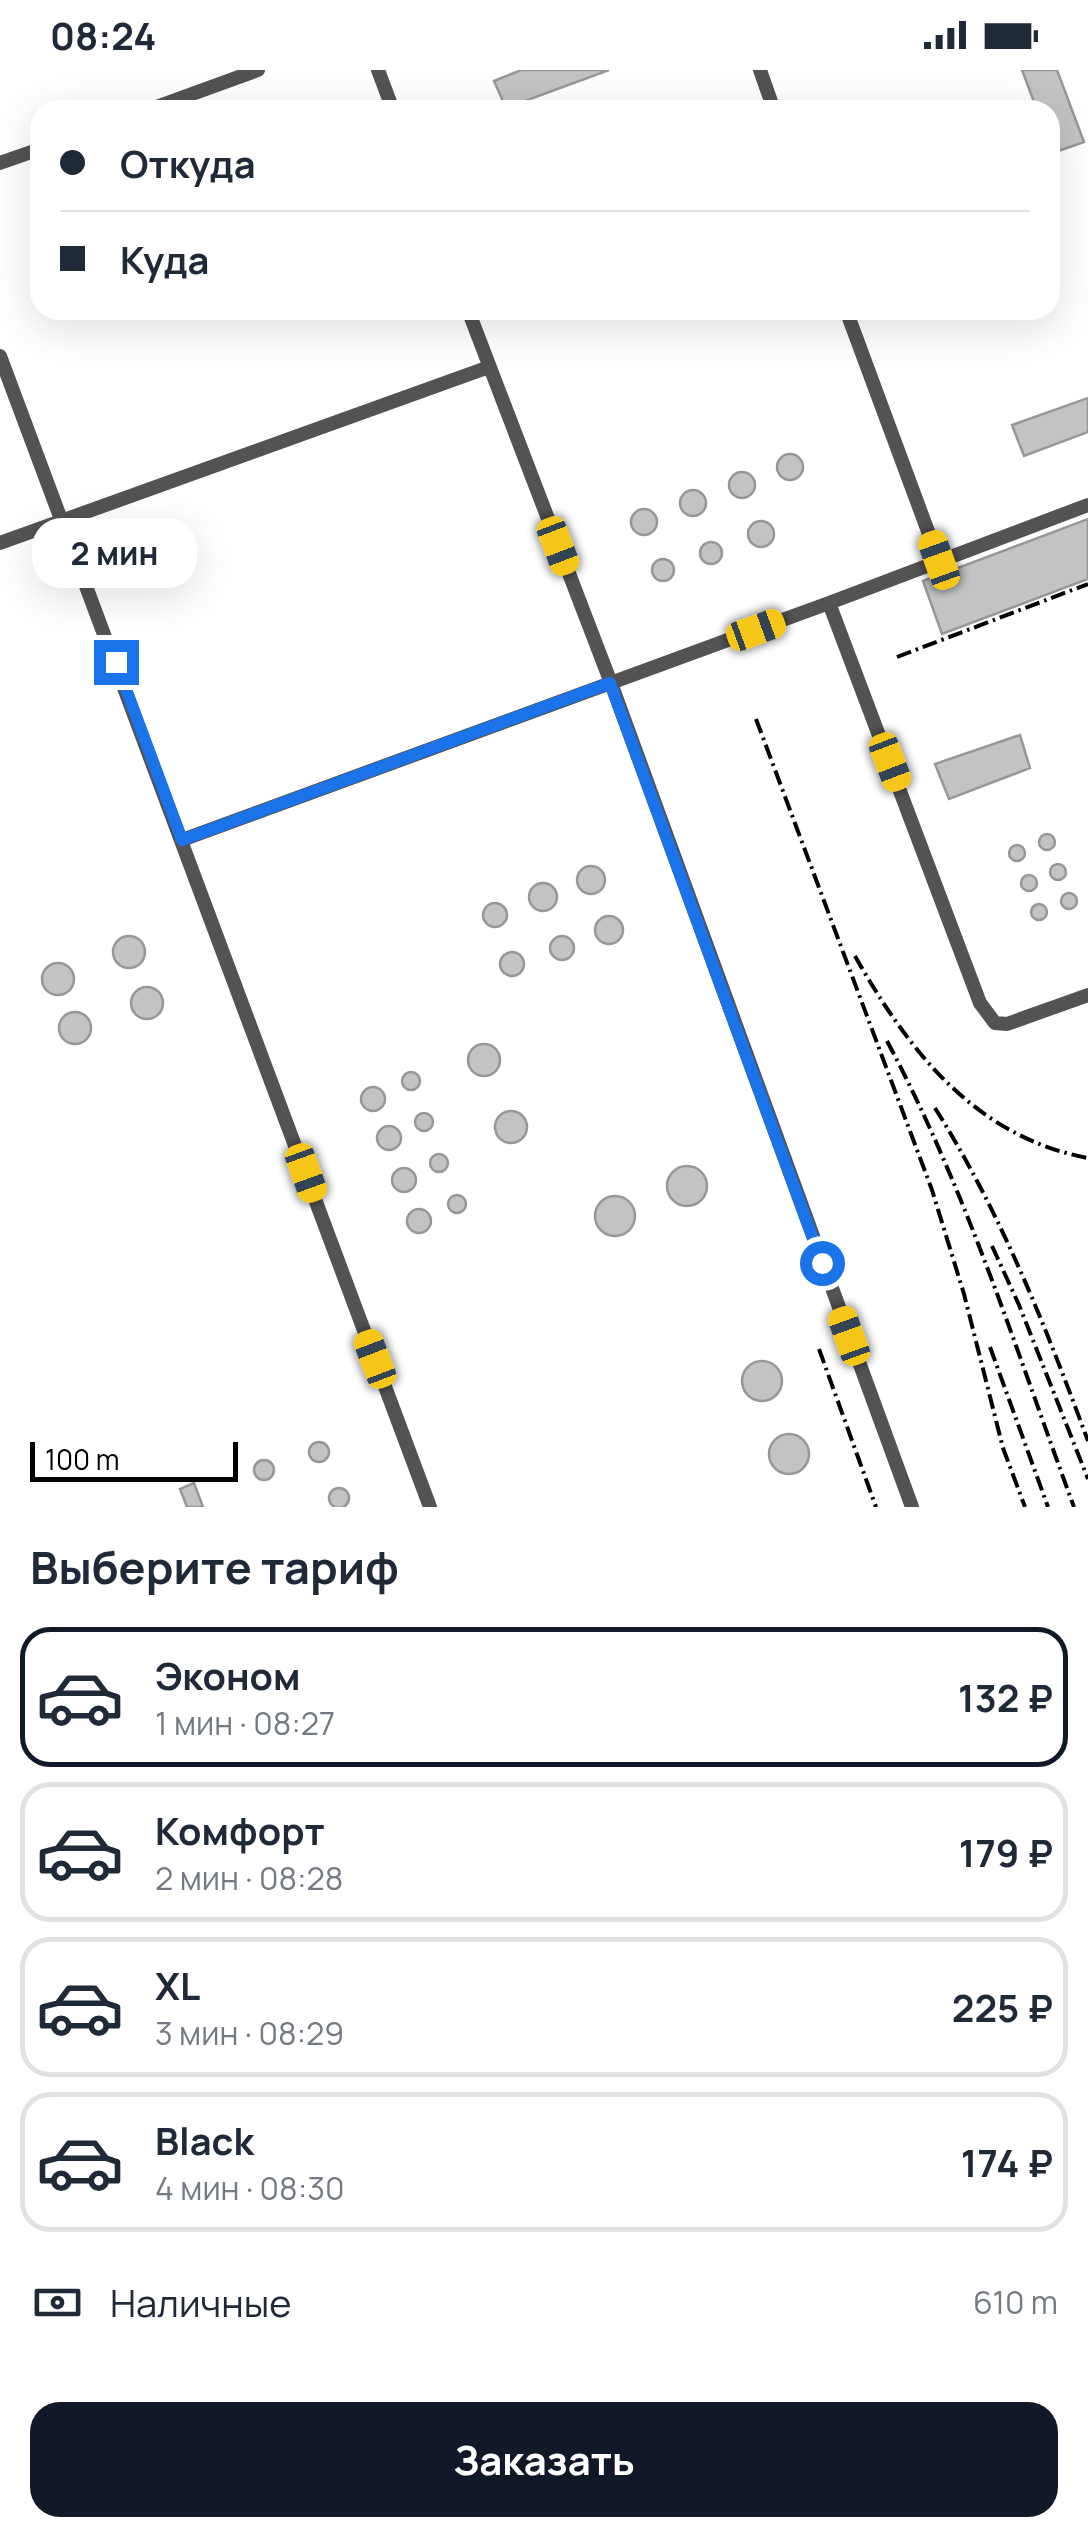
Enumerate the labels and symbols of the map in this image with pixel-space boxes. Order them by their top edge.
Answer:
car [533,513,583,579]
callout: 2 мин [34,517,198,587]
car [915,527,963,593]
car [723,606,789,654]
route end [94,640,139,685]
car [865,729,915,795]
car [282,1140,330,1206]
route start [800,1241,845,1286]
car [825,1303,873,1369]
car [350,1326,400,1392]
scale bar [30,1437,238,1482]

